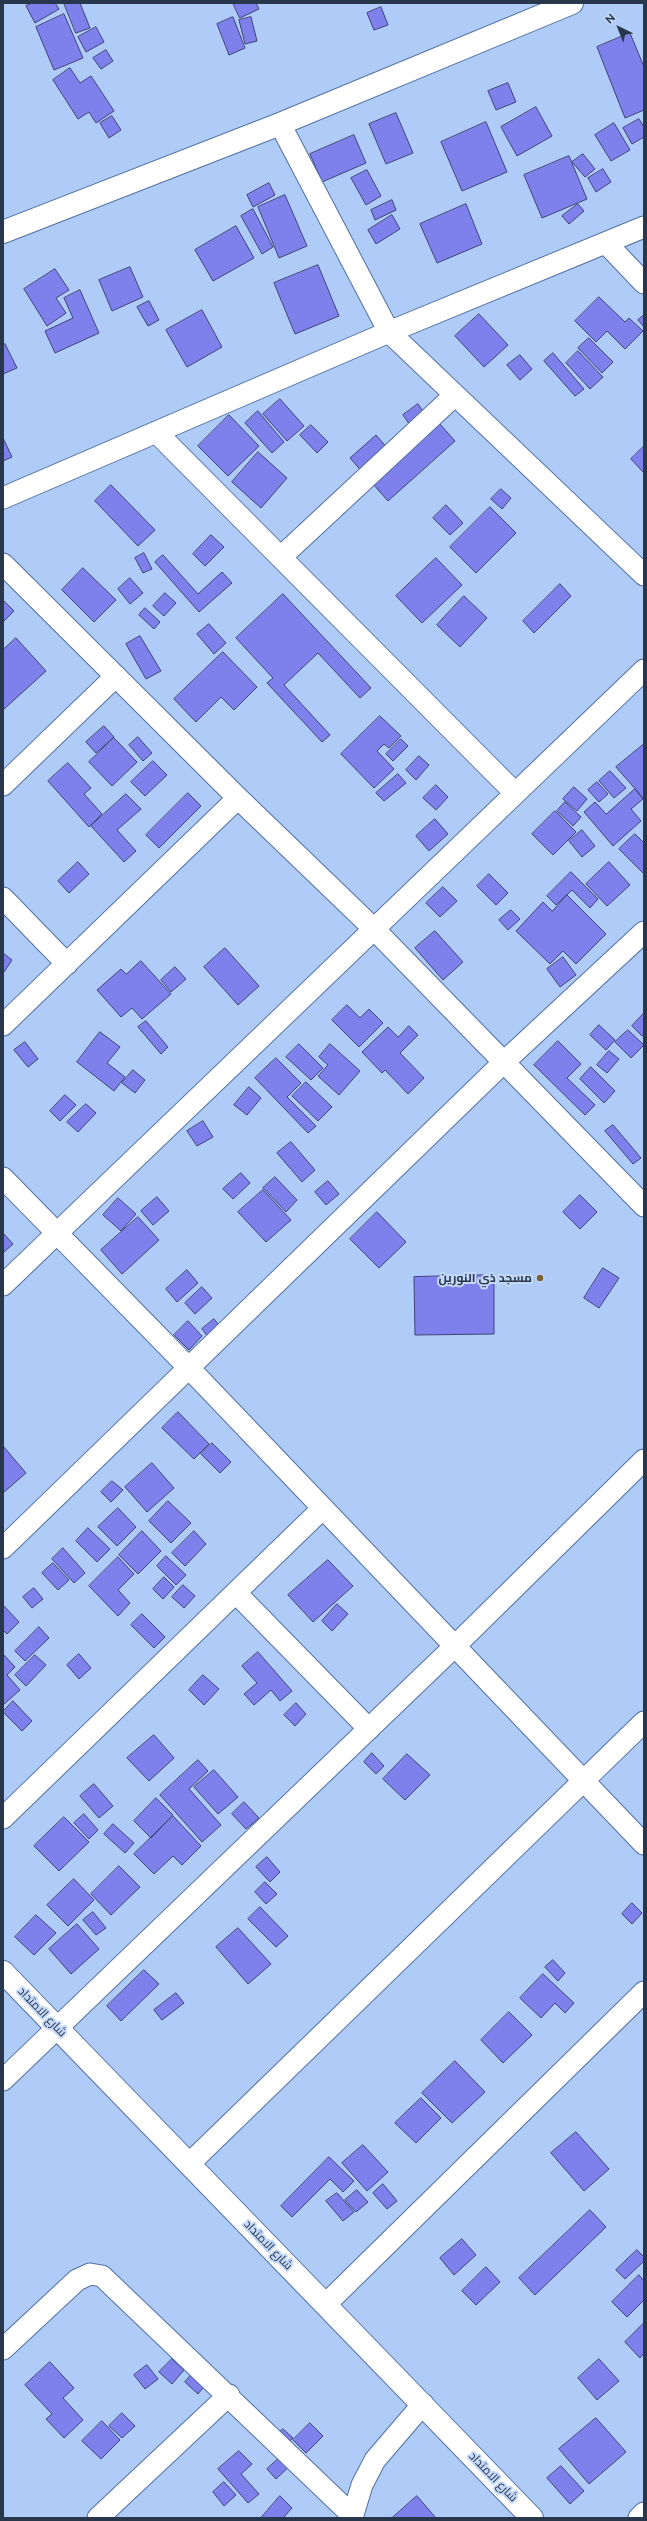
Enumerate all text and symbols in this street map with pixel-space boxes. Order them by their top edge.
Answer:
north arrow [599,8,639,48]
text: N [603,11,618,26]
place label: مسجد ذي النورين [439,1271,532,1285]
marker: مسجد ذي النورين [535,1273,545,1283]
street label: شارع الامتداد [15,1984,69,2040]
street label: شارع الامتداد [241,2217,295,2273]
street label: شارع الامتداد [466,2449,520,2505]

